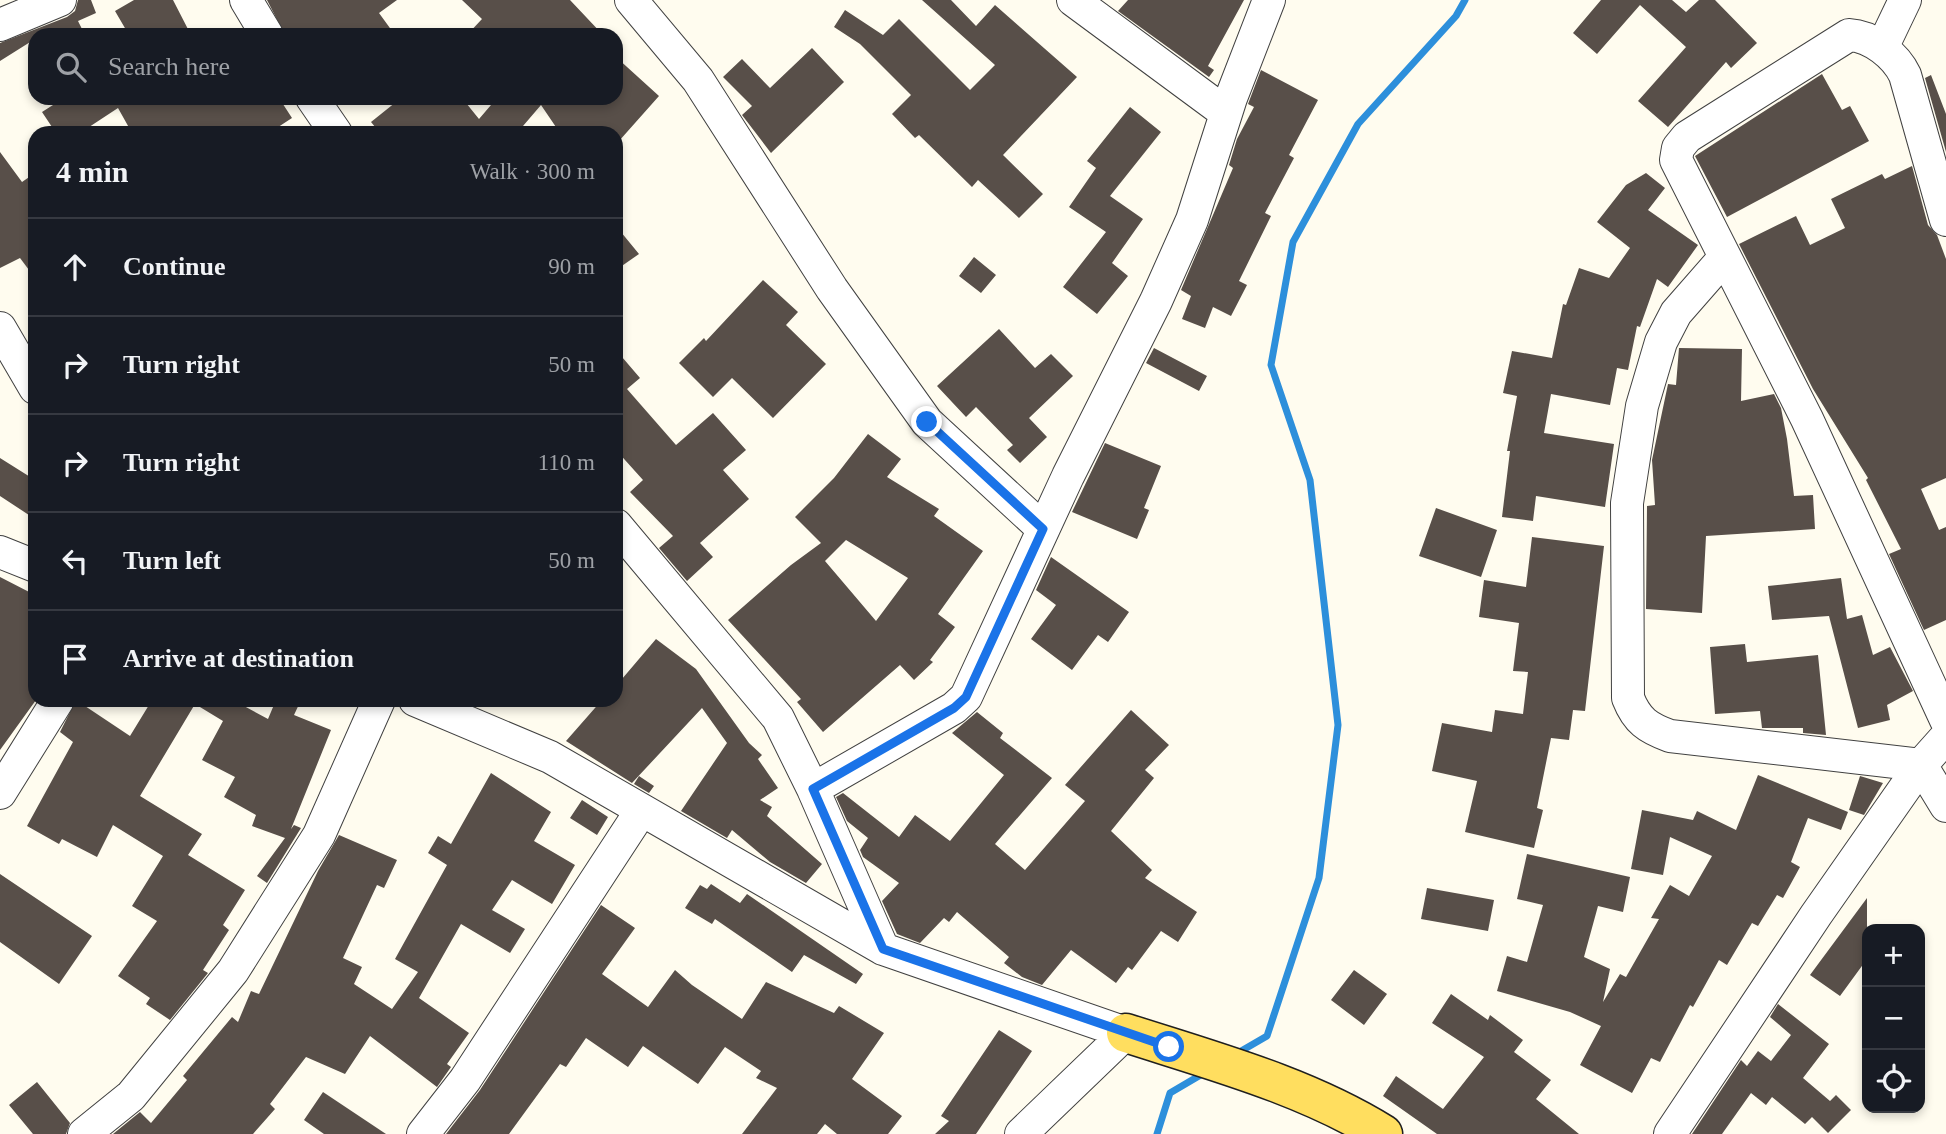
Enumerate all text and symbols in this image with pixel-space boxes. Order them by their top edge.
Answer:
search box [28,28,623,105]
icon: search [52,48,90,86]
text: Search here [108,52,230,81]
text: 4 min [56,155,129,188]
text: Walk · 300 m [470,159,595,184]
icon: ahead [56,248,94,286]
text: Continue [123,252,226,281]
text: 90 m [548,254,595,279]
icon: right [56,346,94,384]
text: Turn right [123,350,240,379]
text: 50 m [548,352,595,377]
route end [911,406,942,437]
icon: right [56,444,94,482]
text: Turn right [123,448,240,477]
text: 110 m [538,450,595,475]
icon: left [56,542,94,580]
text: Turn left [123,546,221,575]
text: 50 m [548,548,595,573]
icon: arrive [56,640,94,678]
text: Arrive at destination [123,644,354,673]
map controls [1862,924,1925,1113]
button: + [1862,924,1925,987]
button: − [1862,987,1925,1050]
route start [1153,1031,1184,1062]
button: locate [1862,1050,1925,1113]

